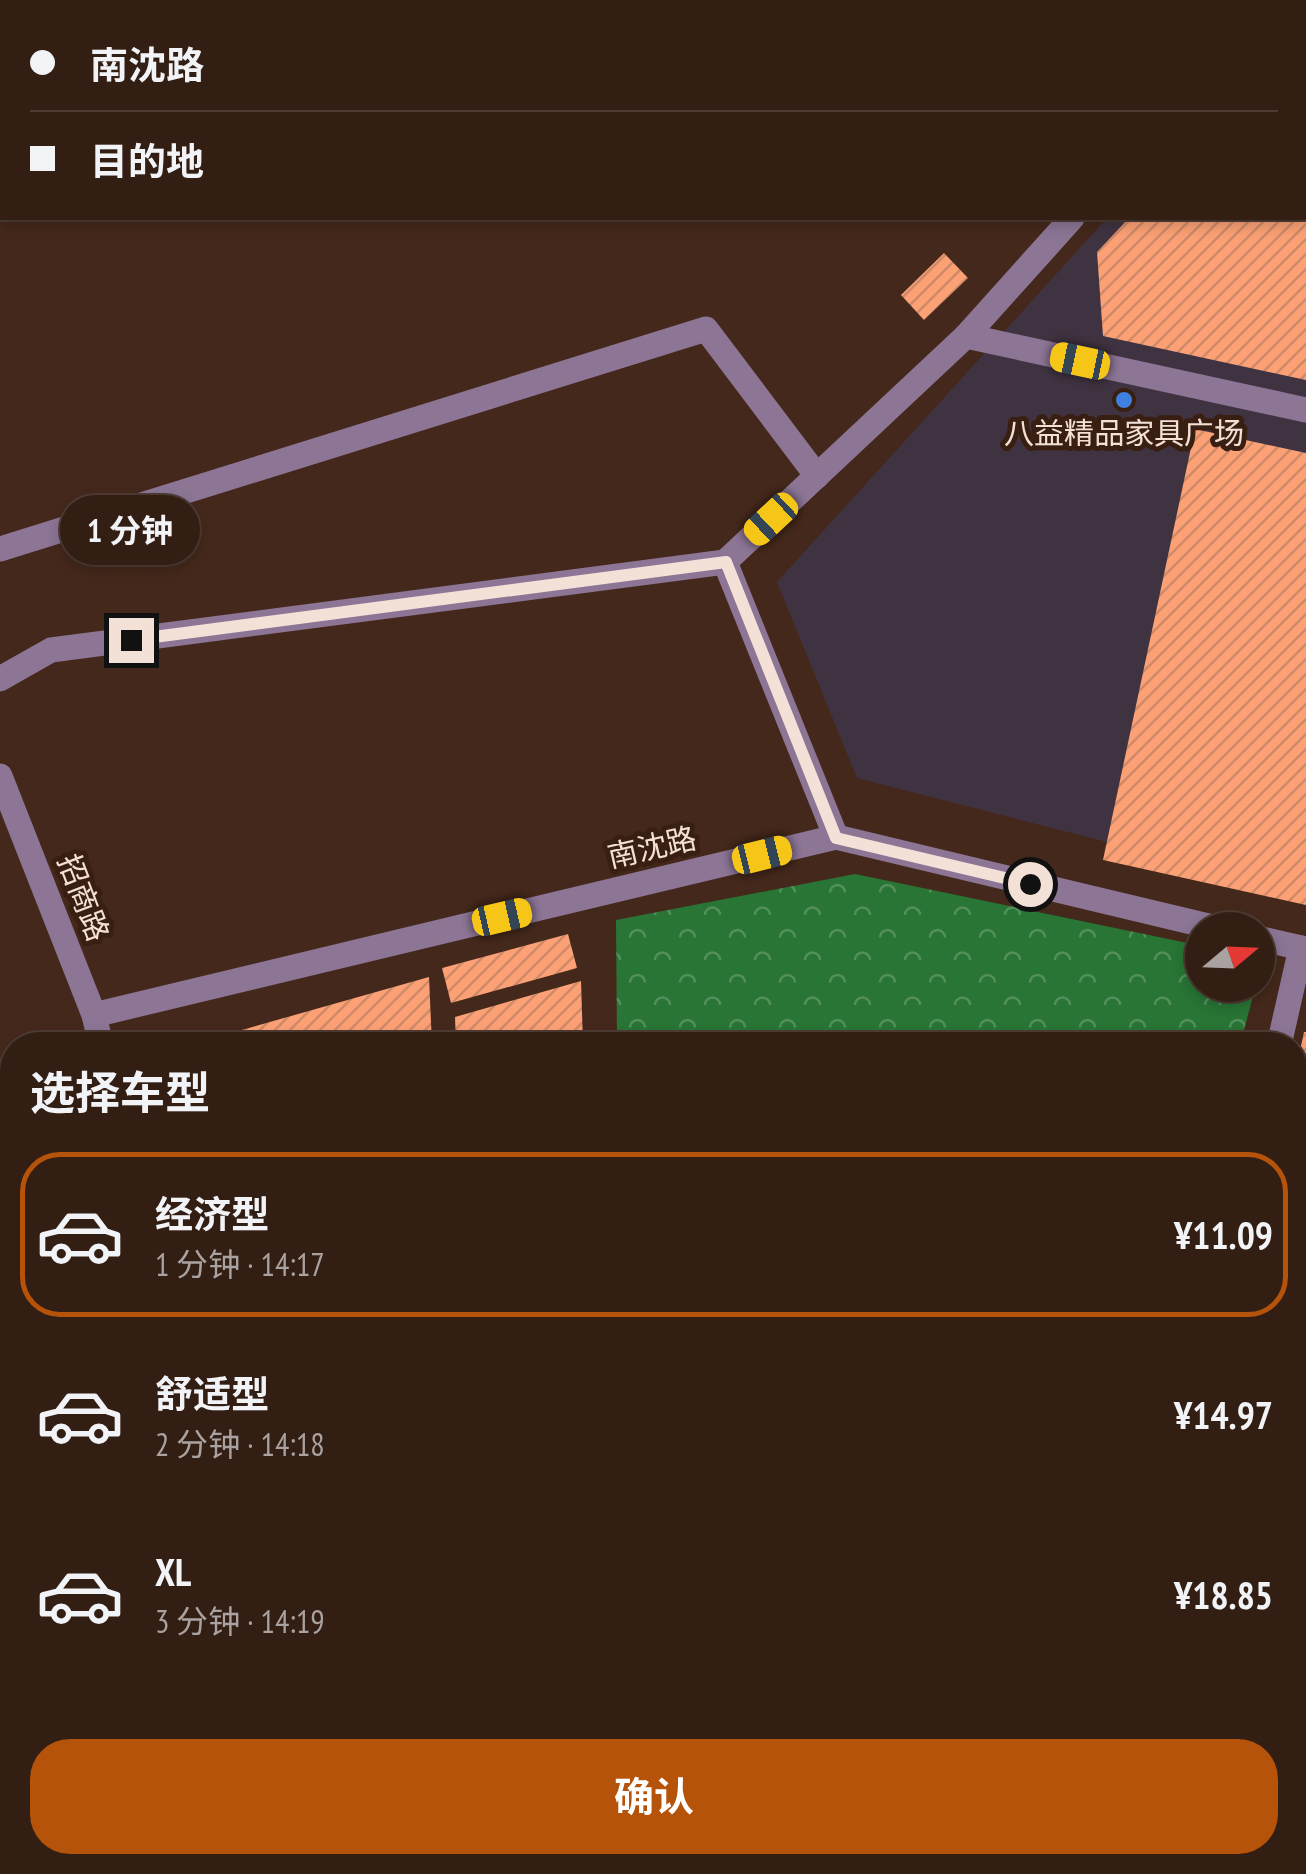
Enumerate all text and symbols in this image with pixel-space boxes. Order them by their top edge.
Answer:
text: 南沈路 [90,40,204,89]
text: 目的地 [90,136,204,185]
car [1048,340,1112,382]
marker: 八益精品家具广场 [1113,389,1135,411]
place label: 八益精品家具广场 [1004,413,1244,452]
car [739,488,803,550]
callout: 1 分钟 [61,495,201,565]
text: 1 分钟 [87,509,173,551]
route end [109,618,154,663]
street label: 南沈路 [603,817,700,876]
car [729,833,795,877]
street label: 招商路 [50,848,119,946]
route start [1008,862,1053,907]
car [469,896,535,938]
north arrow [1185,912,1275,1002]
map controls [1185,912,1275,1002]
text: 选择车型 [30,1063,210,1121]
text: 经济型 [155,1189,269,1238]
icon: car [35,1190,125,1280]
text: ¥11.09 [1174,1210,1273,1259]
text: 1 分钟 · 14:17 [155,1243,325,1285]
text: 舒适型 [155,1369,269,1418]
icon: car [35,1370,125,1460]
text: ¥14.97 [1174,1390,1273,1439]
text: 2 分钟 · 14:18 [155,1423,325,1465]
text: XL [155,1547,191,1596]
icon: car [35,1550,125,1640]
text: ¥18.85 [1174,1570,1273,1619]
text: 3 分钟 · 14:19 [155,1600,325,1642]
button: 确认 [30,1739,1278,1854]

